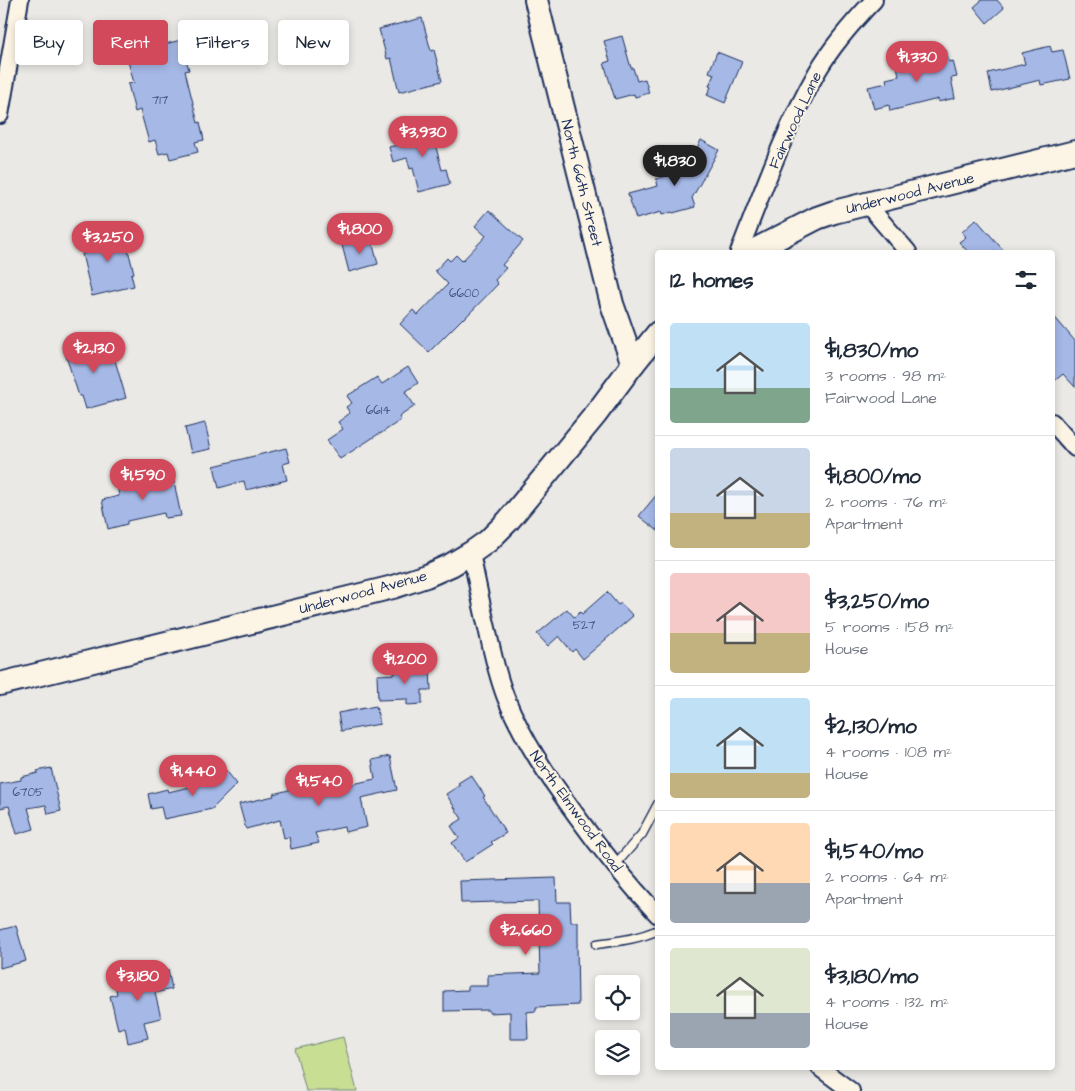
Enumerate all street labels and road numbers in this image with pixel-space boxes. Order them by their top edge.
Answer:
street label: Fairwood Lane [764,68,827,172]
street label: North 66th Street [556,117,607,249]
street label: Underwood Avenue [844,167,976,220]
street label: Underwood Avenue [297,565,429,620]
street label: North Elmwood Road [524,746,627,877]

